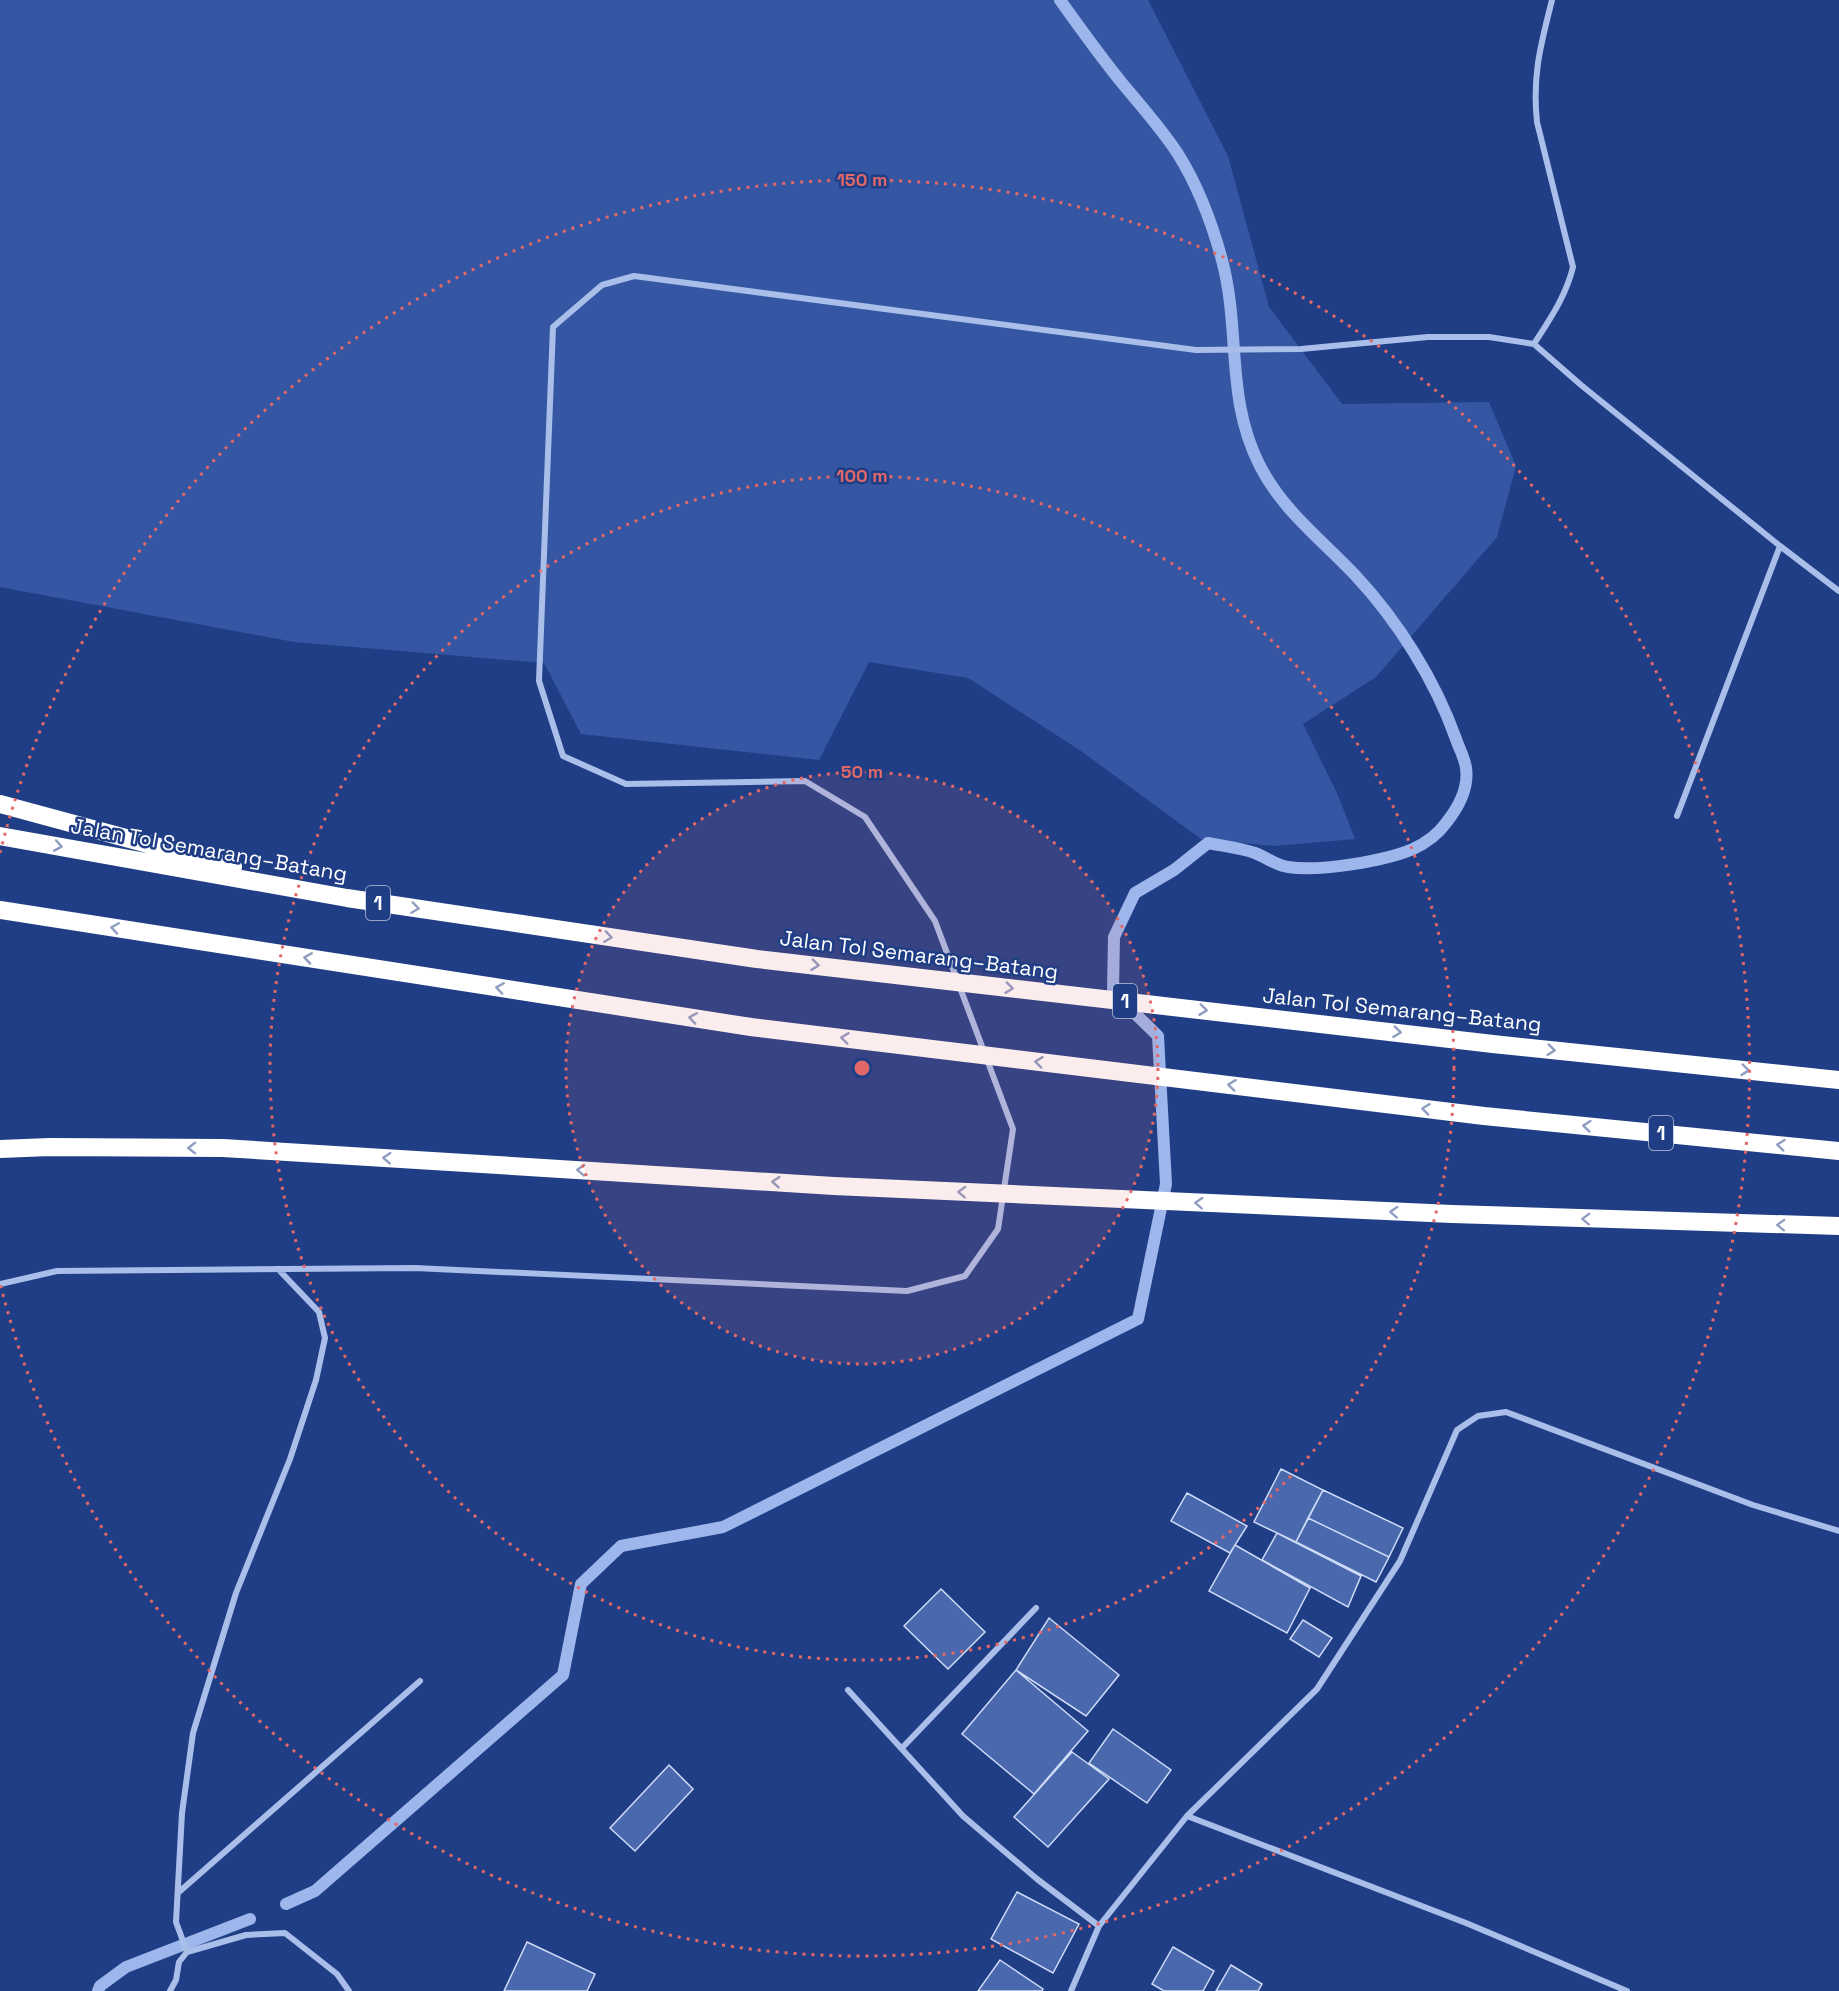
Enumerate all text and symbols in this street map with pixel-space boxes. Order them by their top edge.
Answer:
text: 150 m [837,168,887,191]
text: 100 m [836,464,888,487]
text: 50 m [841,760,883,783]
street label: Jalan Tol Semarang–Batang [69,812,349,887]
one-way arrow [53,840,62,852]
road number: 1 [366,886,390,920]
one-way arrow [411,902,420,914]
one-way arrow [110,922,119,934]
street label: Jalan Tol Semarang–Batang [778,924,1060,985]
one-way arrow [604,930,613,942]
one-way arrow [303,952,312,964]
one-way arrow [811,959,820,971]
one-way arrow [1005,981,1014,993]
street label: Jalan Tol Semarang–Batang [1261,981,1543,1038]
one-way arrow [496,982,505,994]
road number: 1 [1113,984,1137,1018]
one-way arrow [1198,1003,1207,1016]
one-way arrow [688,1012,698,1024]
one-way arrow [1392,1026,1401,1038]
one-way arrow [841,1032,850,1045]
one-way arrow [1546,1043,1555,1056]
one-way arrow [1034,1056,1043,1068]
centre of rings [852,1058,872,1078]
one-way arrow [1740,1063,1749,1076]
one-way arrow [1228,1080,1237,1092]
one-way arrow [1421,1103,1430,1116]
road number: 1 [1649,1116,1673,1150]
one-way arrow [1582,1120,1591,1133]
one-way arrow [1776,1139,1785,1152]
one-way arrow [188,1142,197,1154]
one-way arrow [382,1152,391,1165]
one-way arrow [577,1163,586,1176]
one-way arrow [772,1176,781,1189]
one-way arrow [958,1185,967,1198]
one-way arrow [1194,1196,1203,1209]
one-way arrow [1389,1205,1398,1218]
one-way arrow [1581,1212,1590,1225]
one-way arrow [1776,1218,1785,1231]

